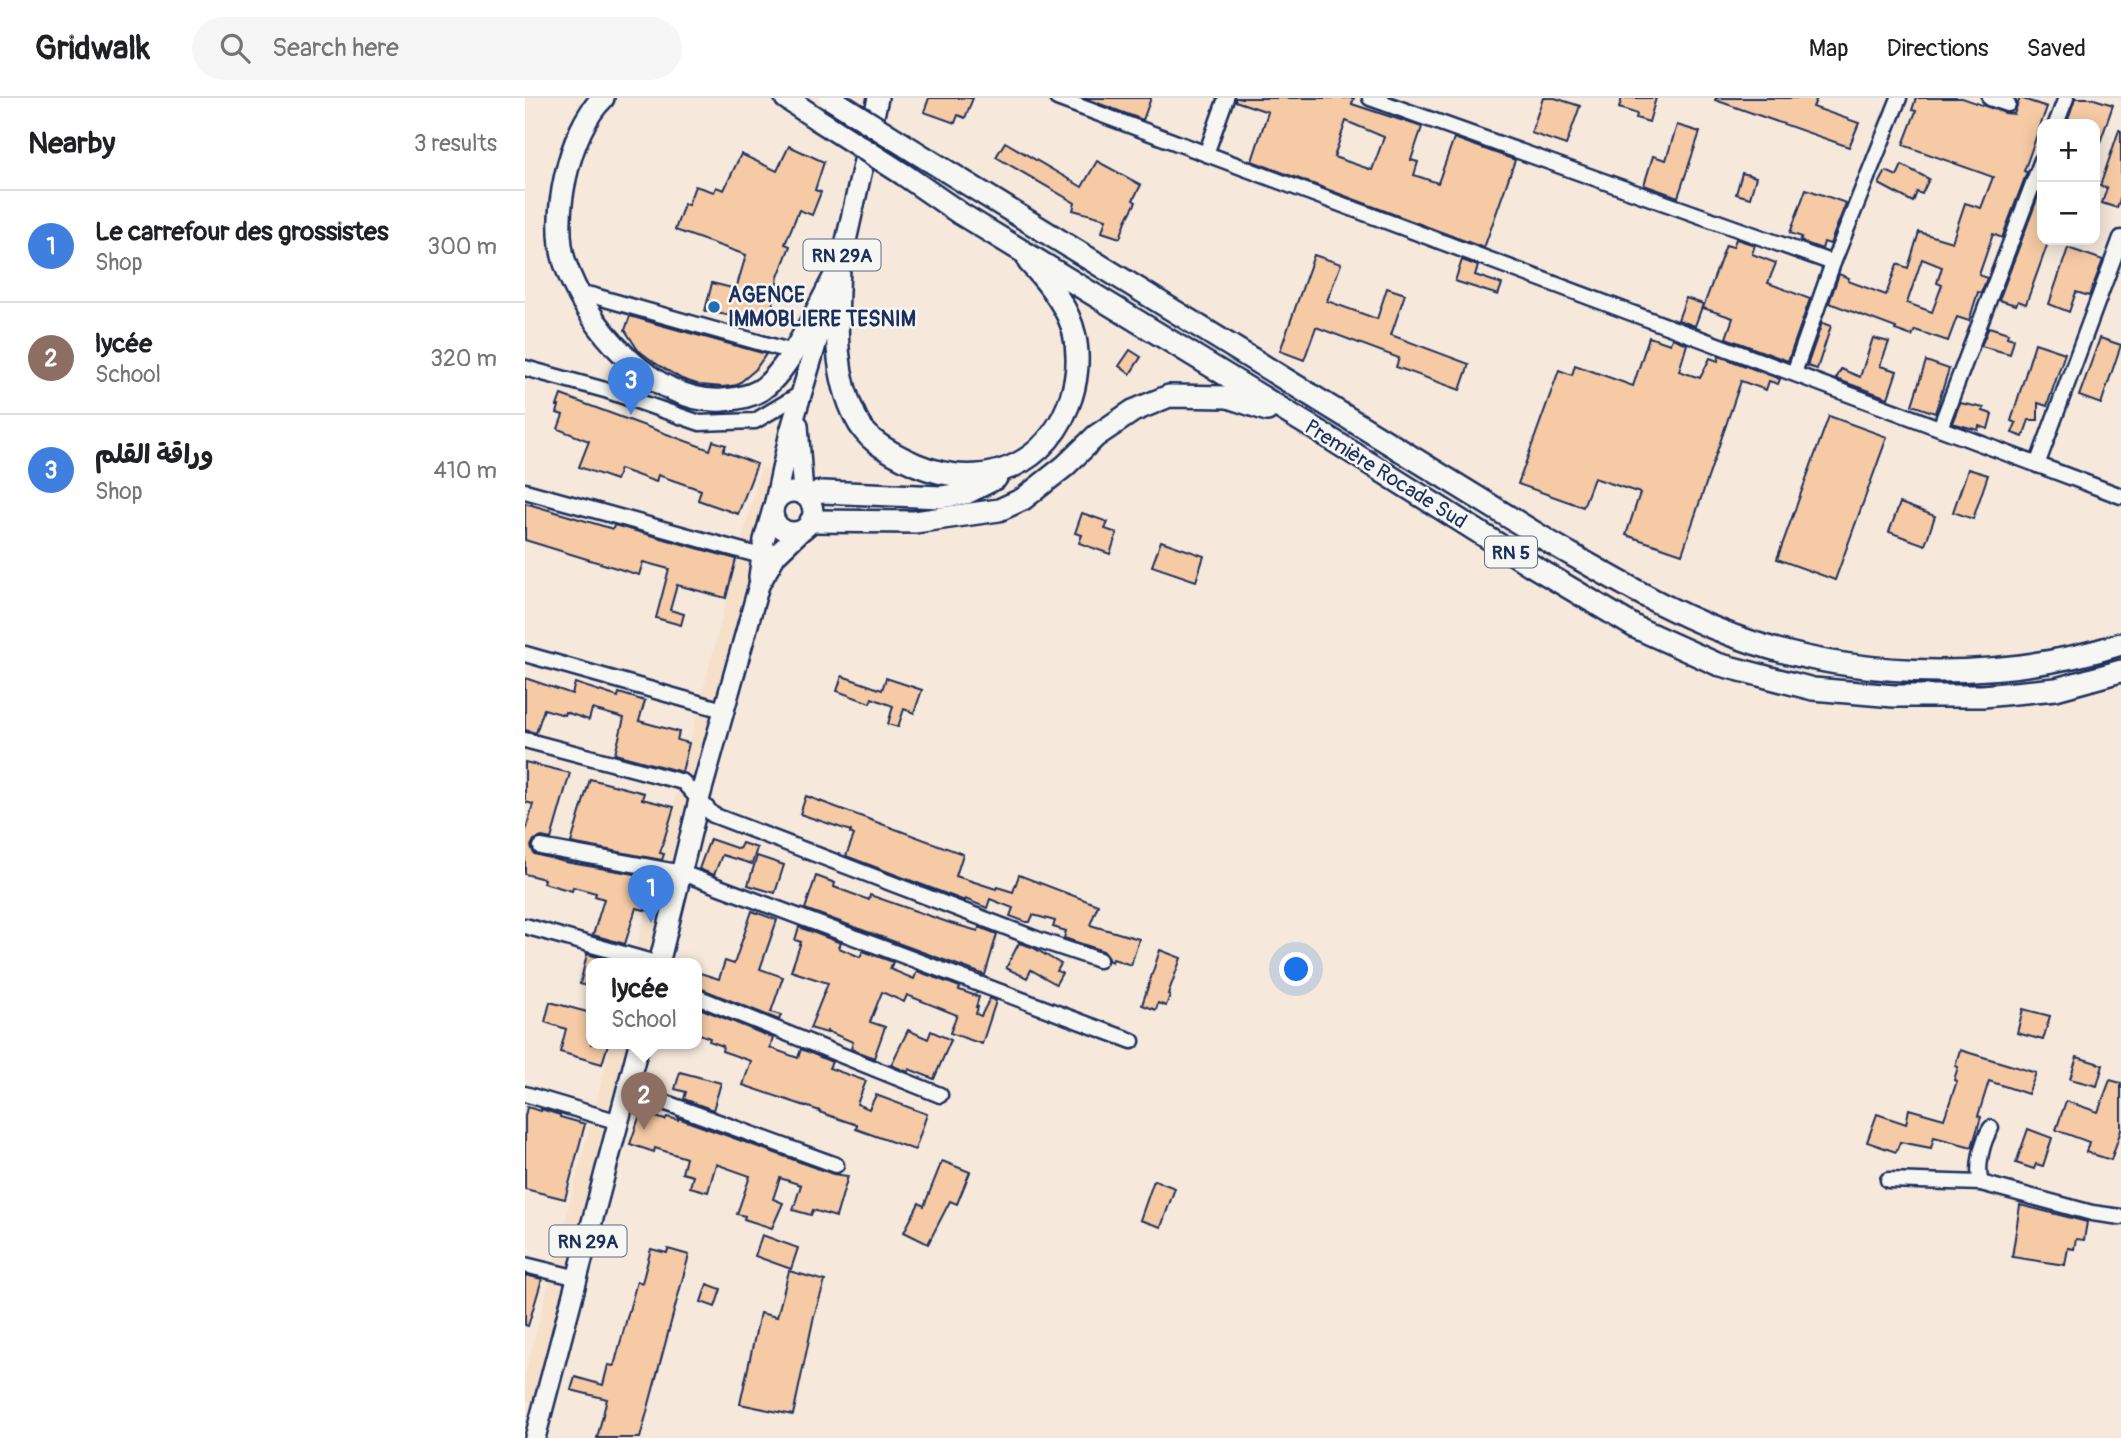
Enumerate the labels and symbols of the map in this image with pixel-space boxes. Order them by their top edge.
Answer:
road number: RN 29A [803,239,881,270]
place label: AGENCE IMMOBLIERE TESNIM [728,282,916,333]
marker: AGENCE IMMOBLIERE TESNIM [706,299,722,315]
pin: 3 [608,357,654,415]
street label: Première Rocade Sud [1300,414,1472,535]
road number: RN 5 [1485,536,1537,568]
pin: 1 [628,865,674,923]
your location [1279,952,1313,986]
pin: 2 [621,1072,667,1130]
road number: RN 29A [549,1226,627,1256]

